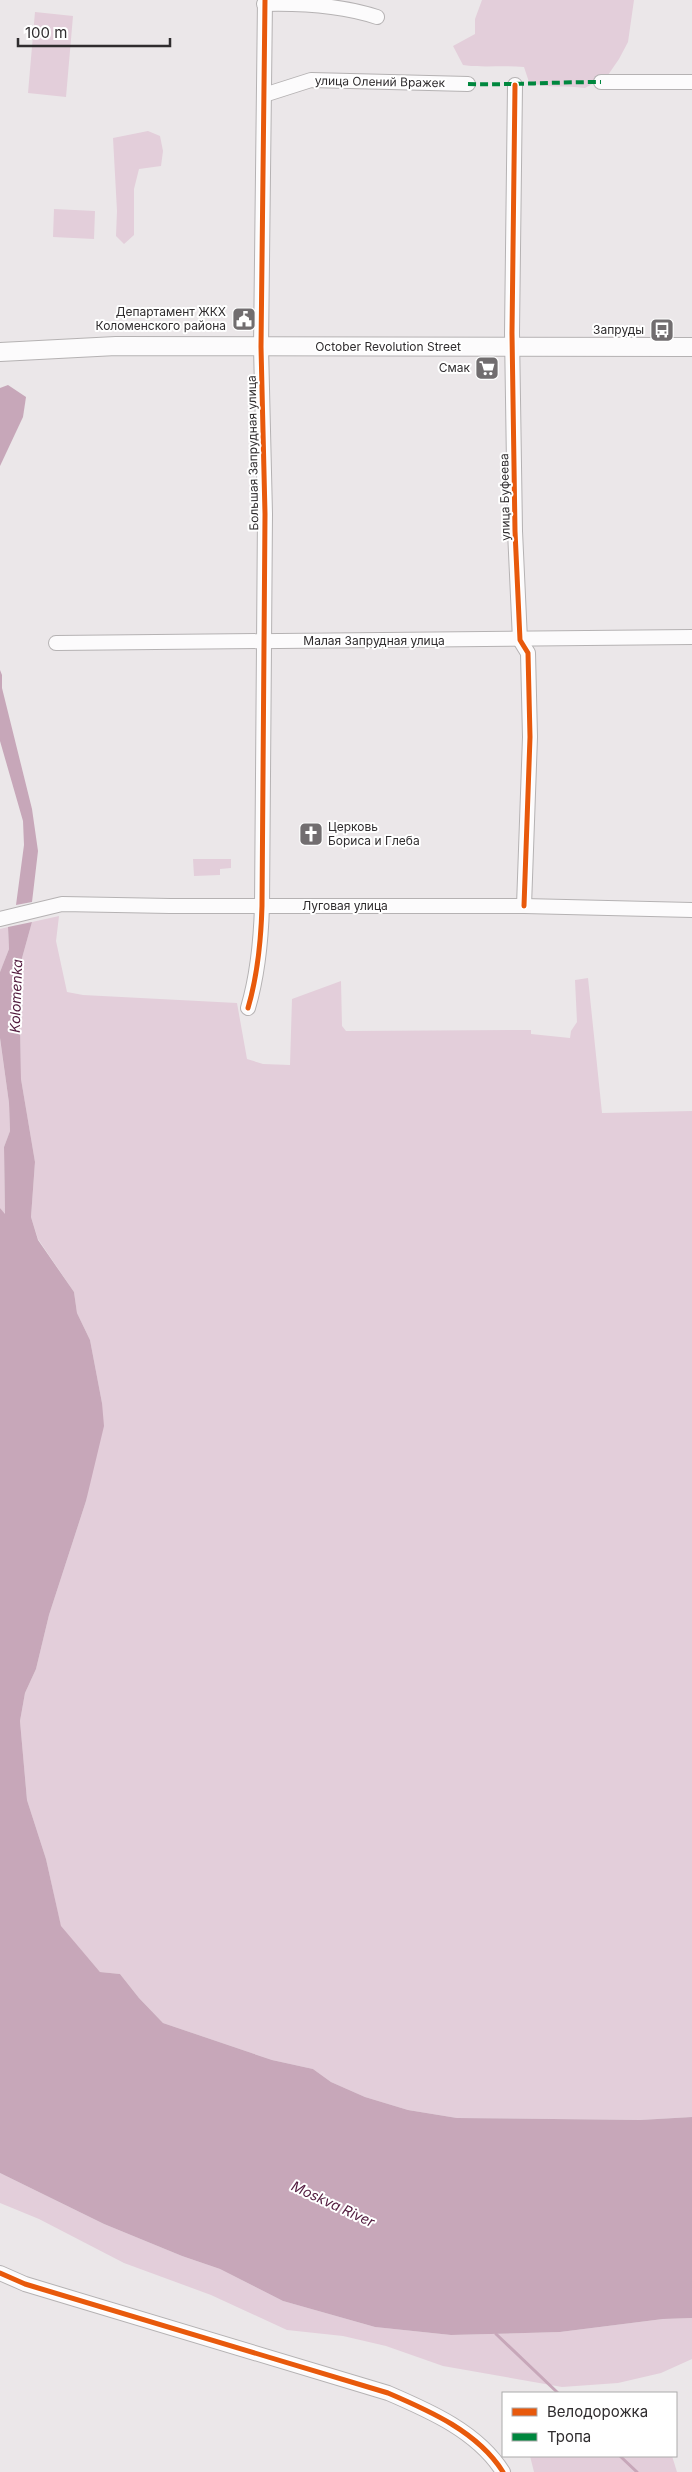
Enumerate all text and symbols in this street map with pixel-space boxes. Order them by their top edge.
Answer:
scale bar [18,15,170,47]
text: 100 m [25,23,67,42]
street label: улица Олений Вражек [315,73,446,90]
place label: Департамент ЖКХ Коломенского района [96,304,226,333]
public building icon: Департамент ЖКХ Коломенского района [231,306,257,332]
bus stop icon: Запруды [649,317,675,343]
place label: Запруды [593,322,644,337]
street label: October Revolution Street [315,339,461,354]
supermarket icon: Смак [474,355,500,381]
place label: Смак [439,360,470,375]
street label: Большая Запрудная улица [244,375,261,531]
street label: улица Буфеева [496,453,513,541]
street label: Малая Запрудная улица [303,633,445,648]
place label: Церковь Бориса и Глеба [328,819,420,848]
church icon: Церковь Бориса и Глеба [298,821,324,847]
street label: Луговая улица [302,898,388,913]
water label: Kolomenka [6,958,25,1033]
water label: Moskva River [289,2177,378,2230]
legend [502,2392,677,2457]
text: Велодорожка [547,2402,648,2421]
text: Тропа [547,2427,591,2446]

